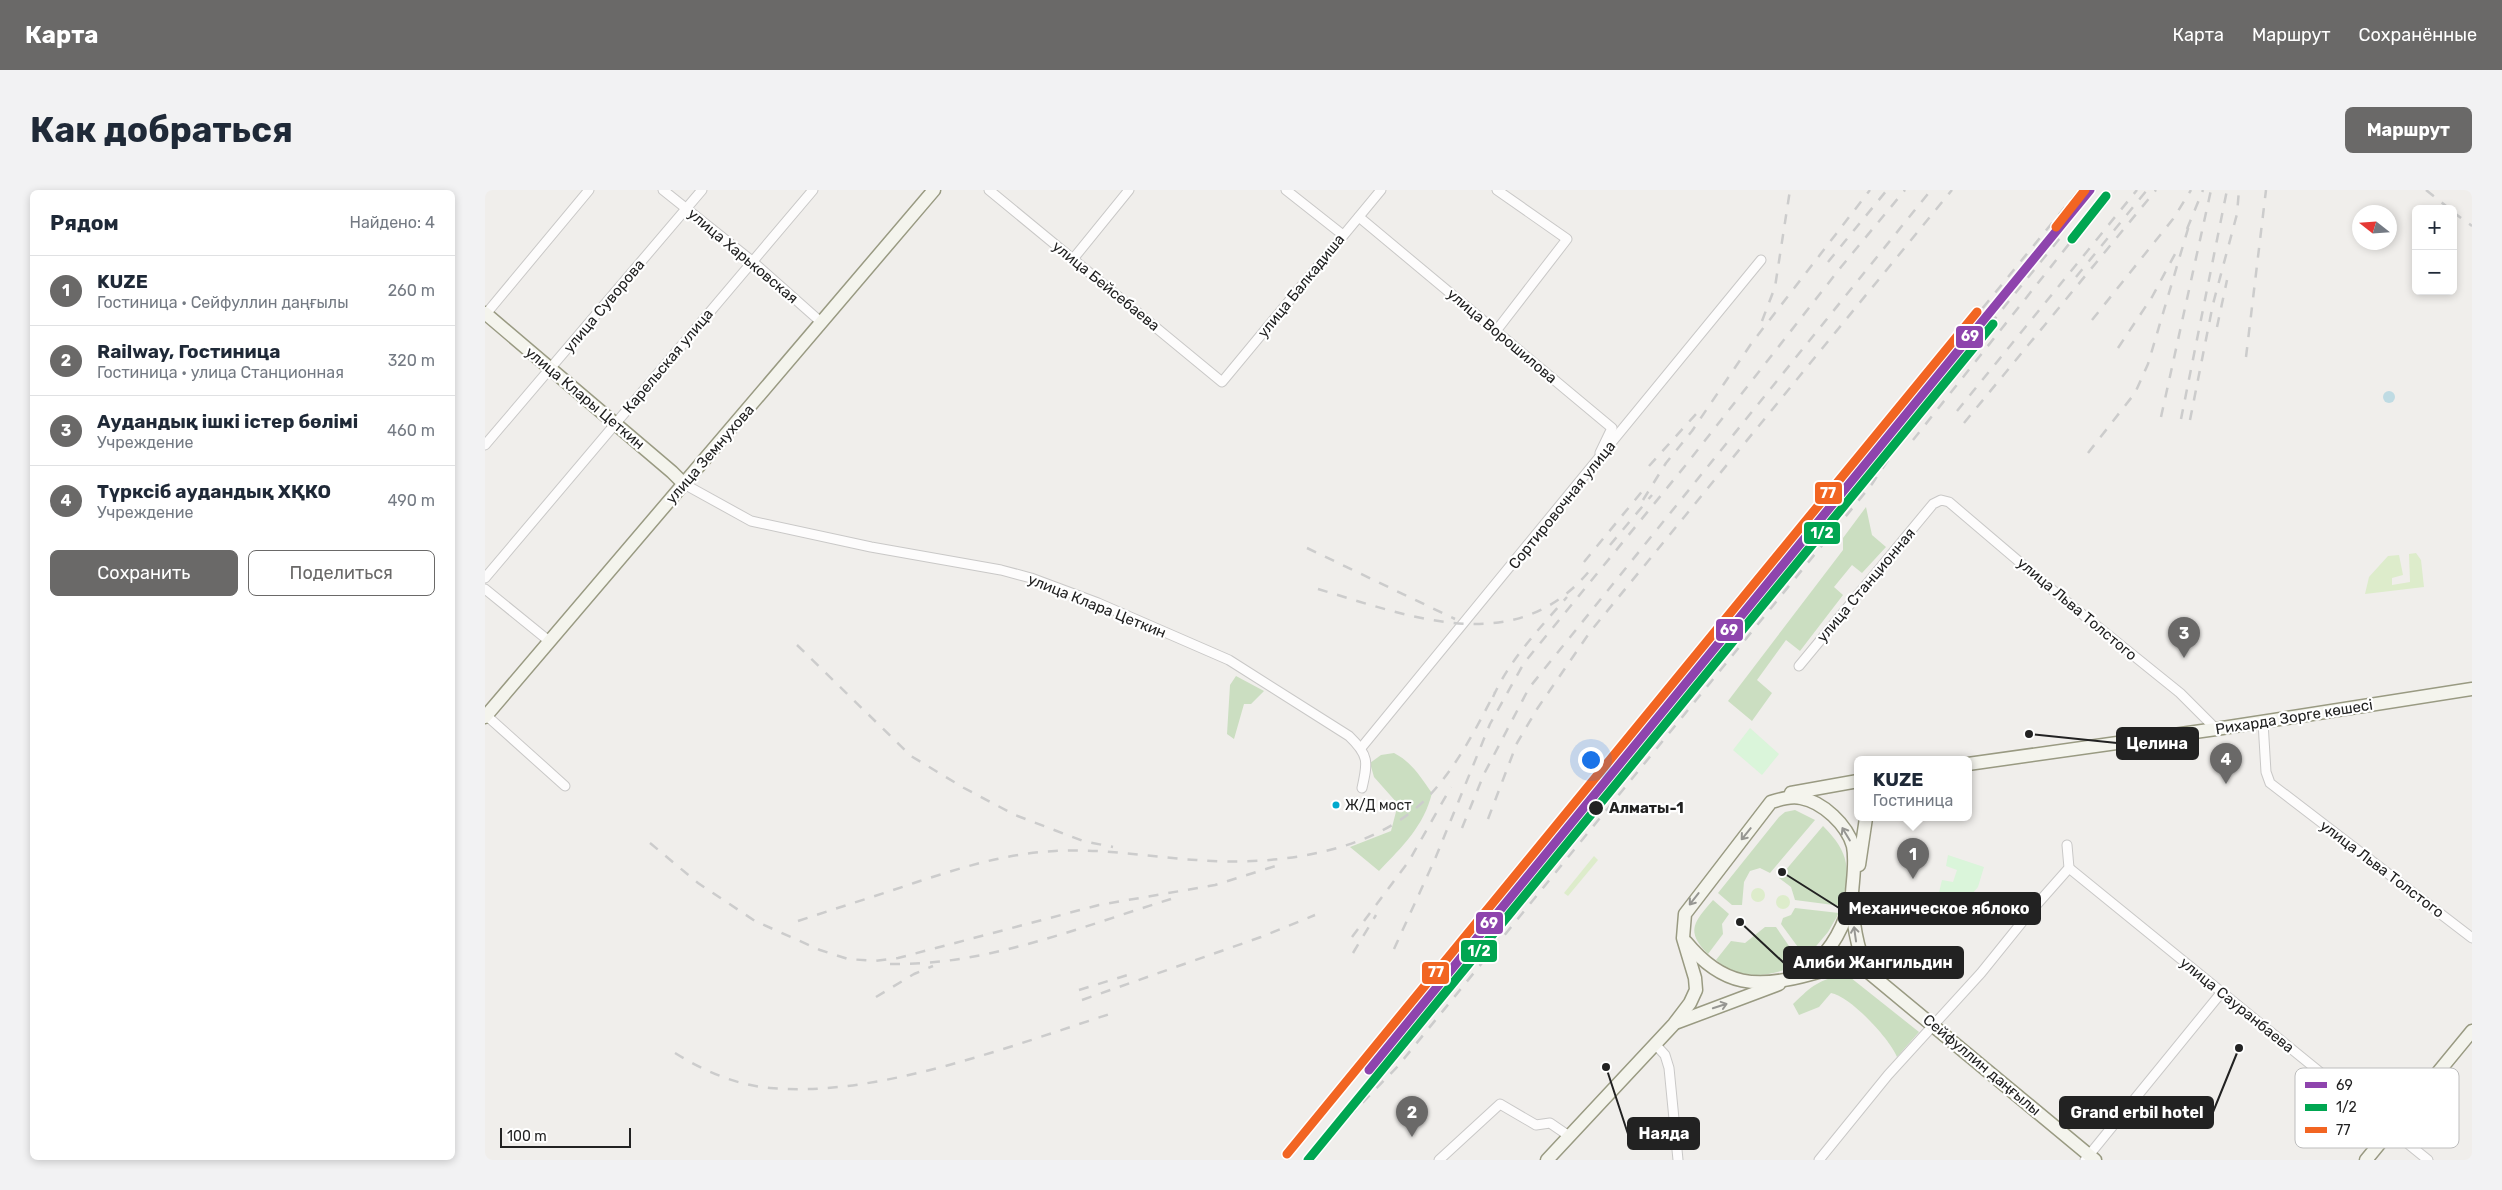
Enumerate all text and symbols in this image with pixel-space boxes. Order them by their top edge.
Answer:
text: Карта [25,21,98,49]
text: Карта [2173,24,2224,46]
text: Маршрут [2252,24,2331,46]
text: Сохранённые [2359,24,2477,46]
button: Маршрут [2345,107,2472,153]
text: Как добраться [30,109,293,151]
street label: улица Харьковская [684,205,802,307]
north arrow [2352,205,2397,250]
map controls [2412,205,2457,295]
button: + [2412,205,2457,250]
text: Рядом [50,210,119,235]
text: Найдено: 4 [350,213,435,232]
street label: улица Балкадиша [1254,231,1348,341]
street label: улица Бейсебаева [1049,237,1163,335]
button: − [2412,250,2457,295]
street label: улица Суворова [560,256,648,356]
text: KUZE [97,270,148,293]
text: 1 [62,281,70,300]
text: 260 m [388,281,435,300]
street label: улица Ворошилова [1443,285,1561,387]
text: Гостиница · Сейфуллин даңғылы [97,293,348,312]
street label: Карельская улица [619,305,717,417]
line badge: 69 [1955,325,1984,349]
text: 69 [1961,328,1979,345]
text: Railway, Гостиница [97,340,280,363]
street label: улица Клары Цеткин [522,343,648,453]
text: 2 [61,351,71,370]
text: 320 m [388,351,435,370]
text: Гостиница · улица Станционная [97,363,344,382]
street label: улица Земнухова [662,401,758,507]
text: Аудандық ішкі істер бөлімі [97,410,358,433]
text: 3 [61,421,71,440]
text: 460 m [387,421,435,440]
text: Учреждение [97,433,194,452]
street label: Сортировочная улица [1505,437,1619,573]
text: Түрксіб аудандық ХҚКО [97,480,331,503]
line badge: 77 [1814,481,1843,505]
text: 77 [1820,485,1836,502]
text: 4 [61,491,71,510]
text: 490 m [387,491,435,510]
text: Учреждение [97,503,194,522]
line badge: 1/2 [1803,521,1841,545]
street label: улица Станционная [1813,524,1919,646]
text: 1/2 [1810,525,1834,542]
button: Сохранить [50,550,238,596]
button: Поделиться [248,550,435,596]
street label: улица Льва Толстого [2014,554,2140,664]
street label: улица Клара Цеткин [1025,570,1169,642]
pin: 3 [2168,617,2200,658]
line badge: 69 [1715,618,1744,642]
text: 69 [1720,622,1738,639]
street label: Рихарда Зорге көшесі [2214,696,2374,738]
callout: Целина [2117,728,2198,759]
text: Целина [2126,734,2188,753]
pin: 4 [2210,743,2242,784]
your location [1578,747,1604,773]
popup [1854,756,1972,821]
text: KUZE [1873,768,1924,791]
text: Гостиница [1873,791,1953,810]
place label: Ж/Д мост [1345,797,1411,814]
marker: Алматы-1 [1587,799,1605,817]
place label: Алматы-1 [1609,799,1684,817]
marker: Ж/Д мост [1331,800,1341,810]
street label: улица Льва Толстого [2316,816,2448,922]
one-way arrow [1741,827,1751,841]
one-way arrow [1841,827,1851,841]
pin: 1 [1897,838,1929,879]
one-way arrow [1689,892,1700,905]
callout: Механическое яблоко [1839,893,2040,924]
text: Механическое яблоко [1848,899,2030,918]
line badge: 69 [1475,911,1504,935]
text: 69 [1480,915,1498,932]
one-way arrow [1850,927,1860,943]
line badge: 1/2 [1460,939,1498,963]
text: 1/2 [1467,943,1491,960]
callout: Алиби Жангильдин [1784,947,1963,978]
text: Алиби Жангильдин [1793,953,1953,972]
street label: улица Сауранбаева [2176,953,2298,1057]
line badge: 77 [1421,961,1450,985]
text: 77 [1428,964,1444,981]
one-way arrow [1711,1001,1727,1011]
street label: Сейфуллин даңғылы [1920,1011,2044,1119]
legend [2295,1068,2459,1148]
text: 69 [2336,1077,2353,1094]
pin: 2 [1396,1096,1428,1137]
callout: Grand erbil hotel [2060,1097,2213,1128]
text: 1/2 [2336,1099,2357,1116]
text: Grand erbil hotel [2071,1103,2204,1122]
callout: Наяда [1628,1118,1699,1149]
text: 77 [2336,1122,2350,1139]
text: Наяда [1639,1124,1689,1143]
scale bar [500,1125,631,1148]
text: 100 m [507,1128,547,1145]

